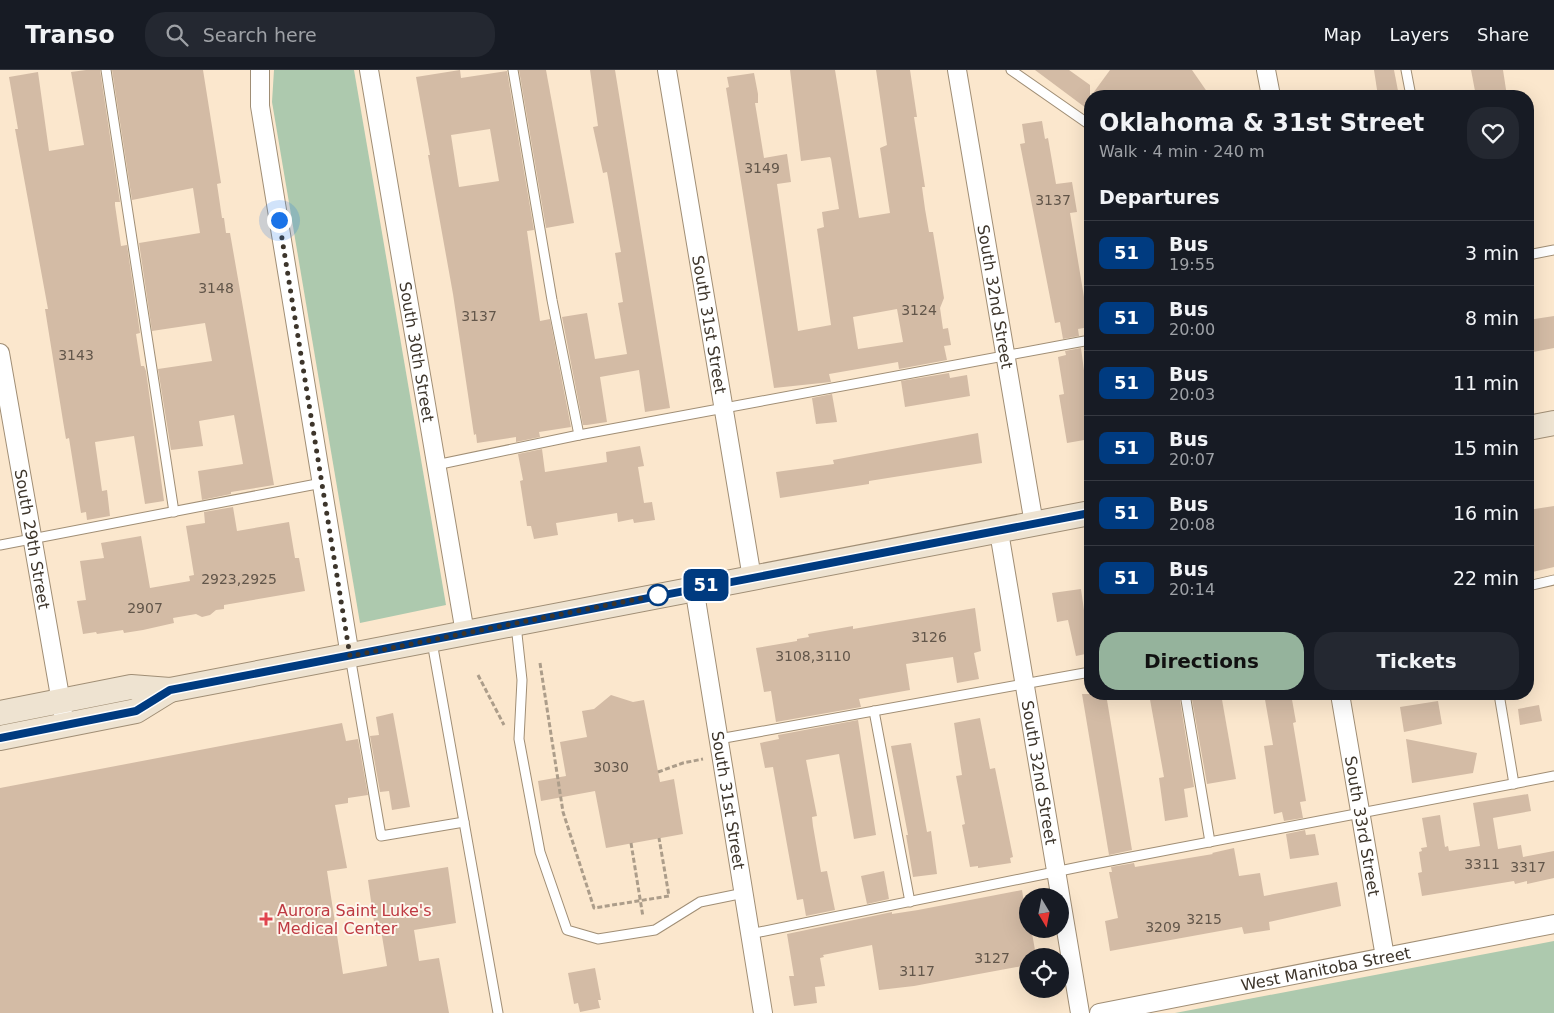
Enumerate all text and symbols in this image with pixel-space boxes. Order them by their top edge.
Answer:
search box [145,12,495,57]
text: Transo [25,21,115,49]
icon: search [163,21,191,49]
text: Search here [203,24,317,46]
text: Map [1323,24,1361,45]
text: Layers [1389,24,1449,45]
text: Share [1477,24,1529,45]
button: heart [1467,107,1519,159]
text: Oklahoma & 31st Street [1099,109,1424,137]
text: Walk · 4 min · 240 m [1099,142,1264,161]
house number: 3149 [744,160,780,176]
text: Departures [1099,186,1220,208]
house number: 3137 [1035,192,1071,208]
your location [267,208,292,233]
street label: South 32nd Street [974,223,1017,370]
text: Bus [1169,233,1208,255]
text: 51 [1114,242,1139,263]
text: 3 min [1465,242,1519,264]
street label: South 31st Street [689,254,731,395]
text: 19:55 [1169,255,1215,274]
house number: 3148 [198,280,234,296]
street label: South 30th Street [396,280,438,424]
text: Bus [1169,298,1208,320]
house number: 3124 [901,302,937,318]
text: 51 [1114,307,1139,328]
text: 8 min [1465,307,1519,329]
house number: 3137 [461,308,497,324]
text: 20:00 [1169,320,1215,339]
house number: 3143 [58,347,94,363]
text: Bus [1169,363,1208,385]
text: 51 [1114,372,1139,393]
text: 11 min [1453,372,1519,394]
text: 20:03 [1169,385,1215,404]
text: Bus [1169,428,1208,450]
text: 51 [1114,437,1139,458]
text: 15 min [1453,437,1519,459]
text: 20:07 [1169,450,1215,469]
street label: South 29th Street [11,468,54,611]
text: Bus [1169,493,1208,515]
text: 51 [1114,502,1139,523]
text: 16 min [1453,502,1519,524]
text: 20:08 [1169,515,1215,534]
text: Bus [1169,558,1208,580]
text: 51 [1114,567,1139,588]
text: 22 min [1453,567,1519,589]
line badge: 51 [684,569,728,601]
house number: 2923,2925 [201,571,277,587]
text: 51 [693,574,719,595]
text: 20:14 [1169,580,1215,599]
unlabelled marker [647,584,669,606]
house number: 2907 [127,600,163,616]
house number: 3126 [911,629,947,645]
button: Directions [1099,632,1304,690]
button: Tickets [1314,632,1519,690]
house number: 3108,3110 [775,648,851,664]
street label: South 32nd Street [1018,699,1061,846]
street label: South 31st Street [708,729,749,871]
street label: South 33rd Street [1341,754,1384,898]
house number: 3030 [593,759,629,775]
house number: 3311 [1464,856,1500,872]
house number: 3317 [1510,859,1546,875]
north arrow [1019,888,1069,938]
map controls [1019,888,1069,998]
place label: Aurora Saint Luke's Medical Center [277,901,432,938]
house number: 3215 [1186,911,1222,927]
marker: Aurora Saint Luke's Medical Center [259,912,273,926]
house number: 3209 [1145,919,1181,935]
street label: West Manitoba Street [1239,943,1412,995]
button: locate [1019,948,1069,998]
house number: 3127 [974,950,1010,966]
house number: 3117 [899,963,935,979]

